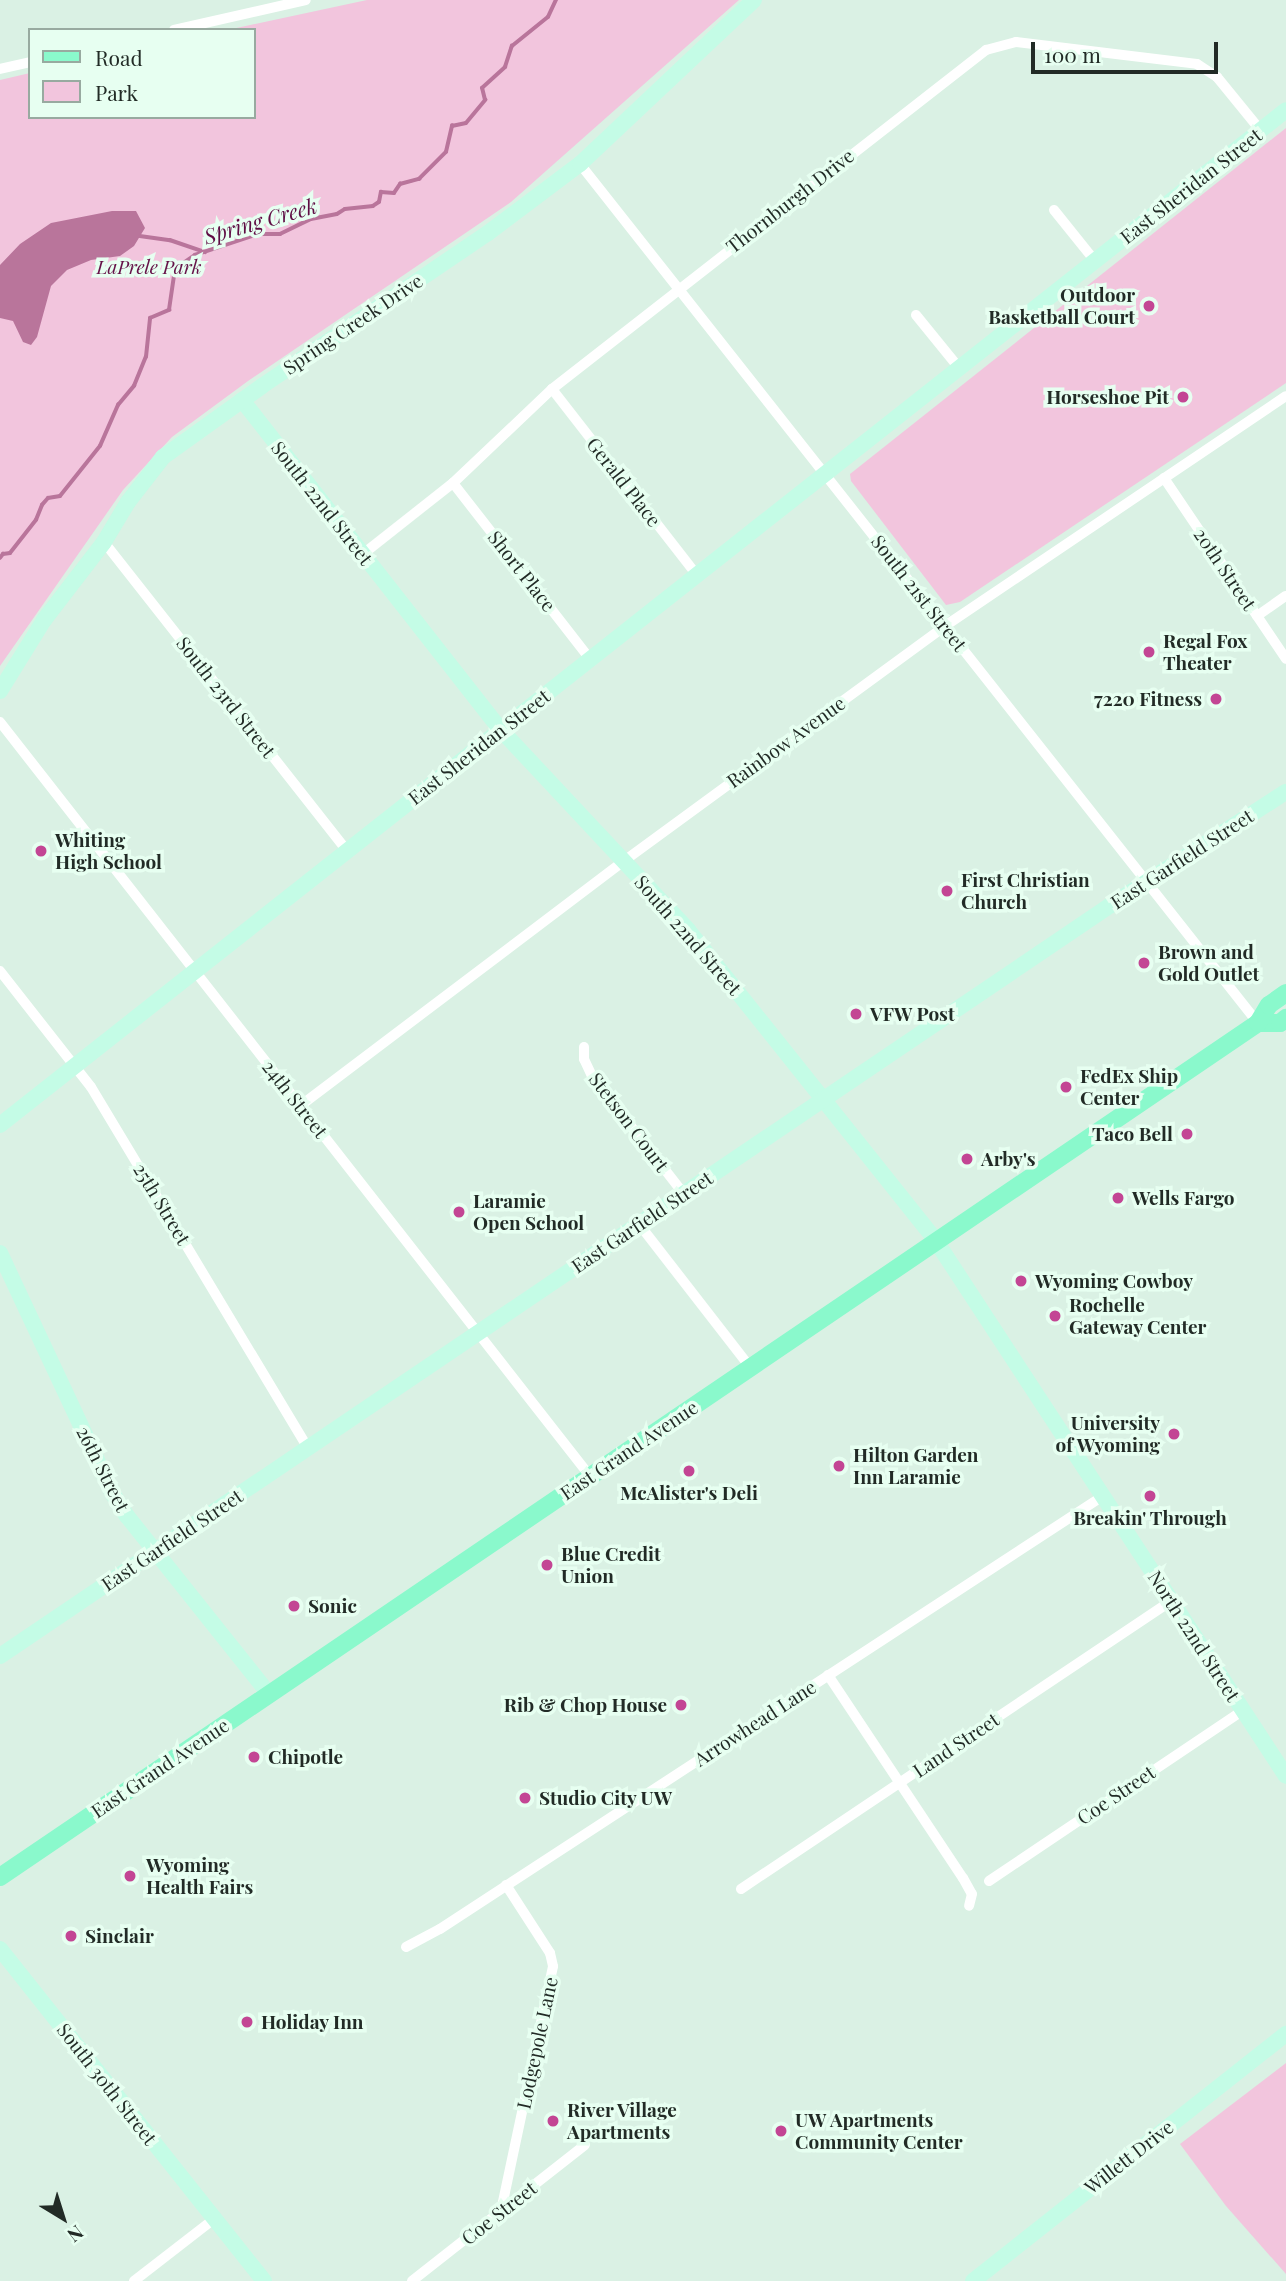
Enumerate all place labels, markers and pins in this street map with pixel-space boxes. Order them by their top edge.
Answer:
place label: Outdoor Basketball Court [988,284,1135,328]
marker: Outdoor Basketball Court [1141,298,1157,314]
place label: Horseshoe Pit [1046,386,1169,408]
marker: Horseshoe Pit [1175,389,1191,405]
place label: Regal Fox Theater [1163,630,1248,674]
marker: Regal Fox Theater [1141,644,1157,660]
place label: 7220 Fitness [1094,688,1202,710]
marker: 7220 Fitness [1208,691,1224,707]
place label: Whiting High School [55,829,162,873]
marker: Whiting High School [33,843,49,859]
place label: First Christian Church [961,869,1090,913]
marker: First Christian Church [939,883,955,899]
place label: Brown and Gold Outlet [1158,941,1259,985]
marker: Brown and Gold Outlet [1136,955,1152,971]
place label: VFW Post [870,1003,955,1025]
marker: VFW Post [848,1006,864,1022]
place label: FedEx Ship Center [1080,1065,1178,1109]
marker: FedEx Ship Center [1058,1079,1074,1095]
place label: Taco Bell [1092,1123,1173,1145]
marker: Taco Bell [1179,1126,1195,1142]
place label: Arby's [981,1148,1035,1170]
marker: Arby's [959,1151,975,1167]
place label: Wells Fargo [1132,1187,1234,1209]
place label: Laramie Open School [473,1190,584,1234]
marker: Wells Fargo [1110,1190,1126,1206]
marker: Laramie Open School [451,1204,467,1220]
place label: Wyoming Cowboy [1035,1270,1193,1292]
marker: Wyoming Cowboy [1013,1273,1029,1289]
place label: Rochelle Gateway Center [1069,1294,1207,1338]
marker: Rochelle Gateway Center [1047,1308,1063,1324]
place label: University of Wyoming [1055,1412,1160,1456]
marker: University of Wyoming [1166,1426,1182,1442]
place label: Hilton Garden Inn Laramie [853,1444,978,1488]
marker: Hilton Garden Inn Laramie [831,1458,847,1474]
marker: McAlister's Deli [681,1463,697,1479]
place label: McAlister's Deli [620,1482,758,1504]
marker: Breakin' Through [1142,1488,1158,1504]
place label: Breakin' Through [1073,1507,1227,1529]
place label: Blue Credit Union [561,1543,661,1587]
marker: Blue Credit Union [539,1557,555,1573]
place label: Sonic [308,1595,357,1617]
marker: Sonic [286,1598,302,1614]
place label: Rib & Chop House [504,1694,667,1716]
marker: Rib & Chop House [673,1697,689,1713]
place label: Chipotle [268,1746,343,1768]
marker: Chipotle [246,1749,262,1765]
place label: Studio City UW [539,1787,673,1809]
marker: Studio City UW [517,1790,533,1806]
place label: Wyoming Health Fairs [146,1854,253,1898]
marker: Wyoming Health Fairs [120,1866,140,1886]
place label: Sinclair [85,1925,154,1947]
marker: Sinclair [63,1928,79,1944]
place label: Holiday Inn [261,2011,364,2033]
marker: Holiday Inn [239,2014,255,2030]
place label: River Village Apartments [567,2099,678,2143]
place label: UW Apartments Community Center [795,2109,963,2153]
marker: River Village Apartments [545,2113,561,2129]
marker: UW Apartments Community Center [773,2123,789,2139]

